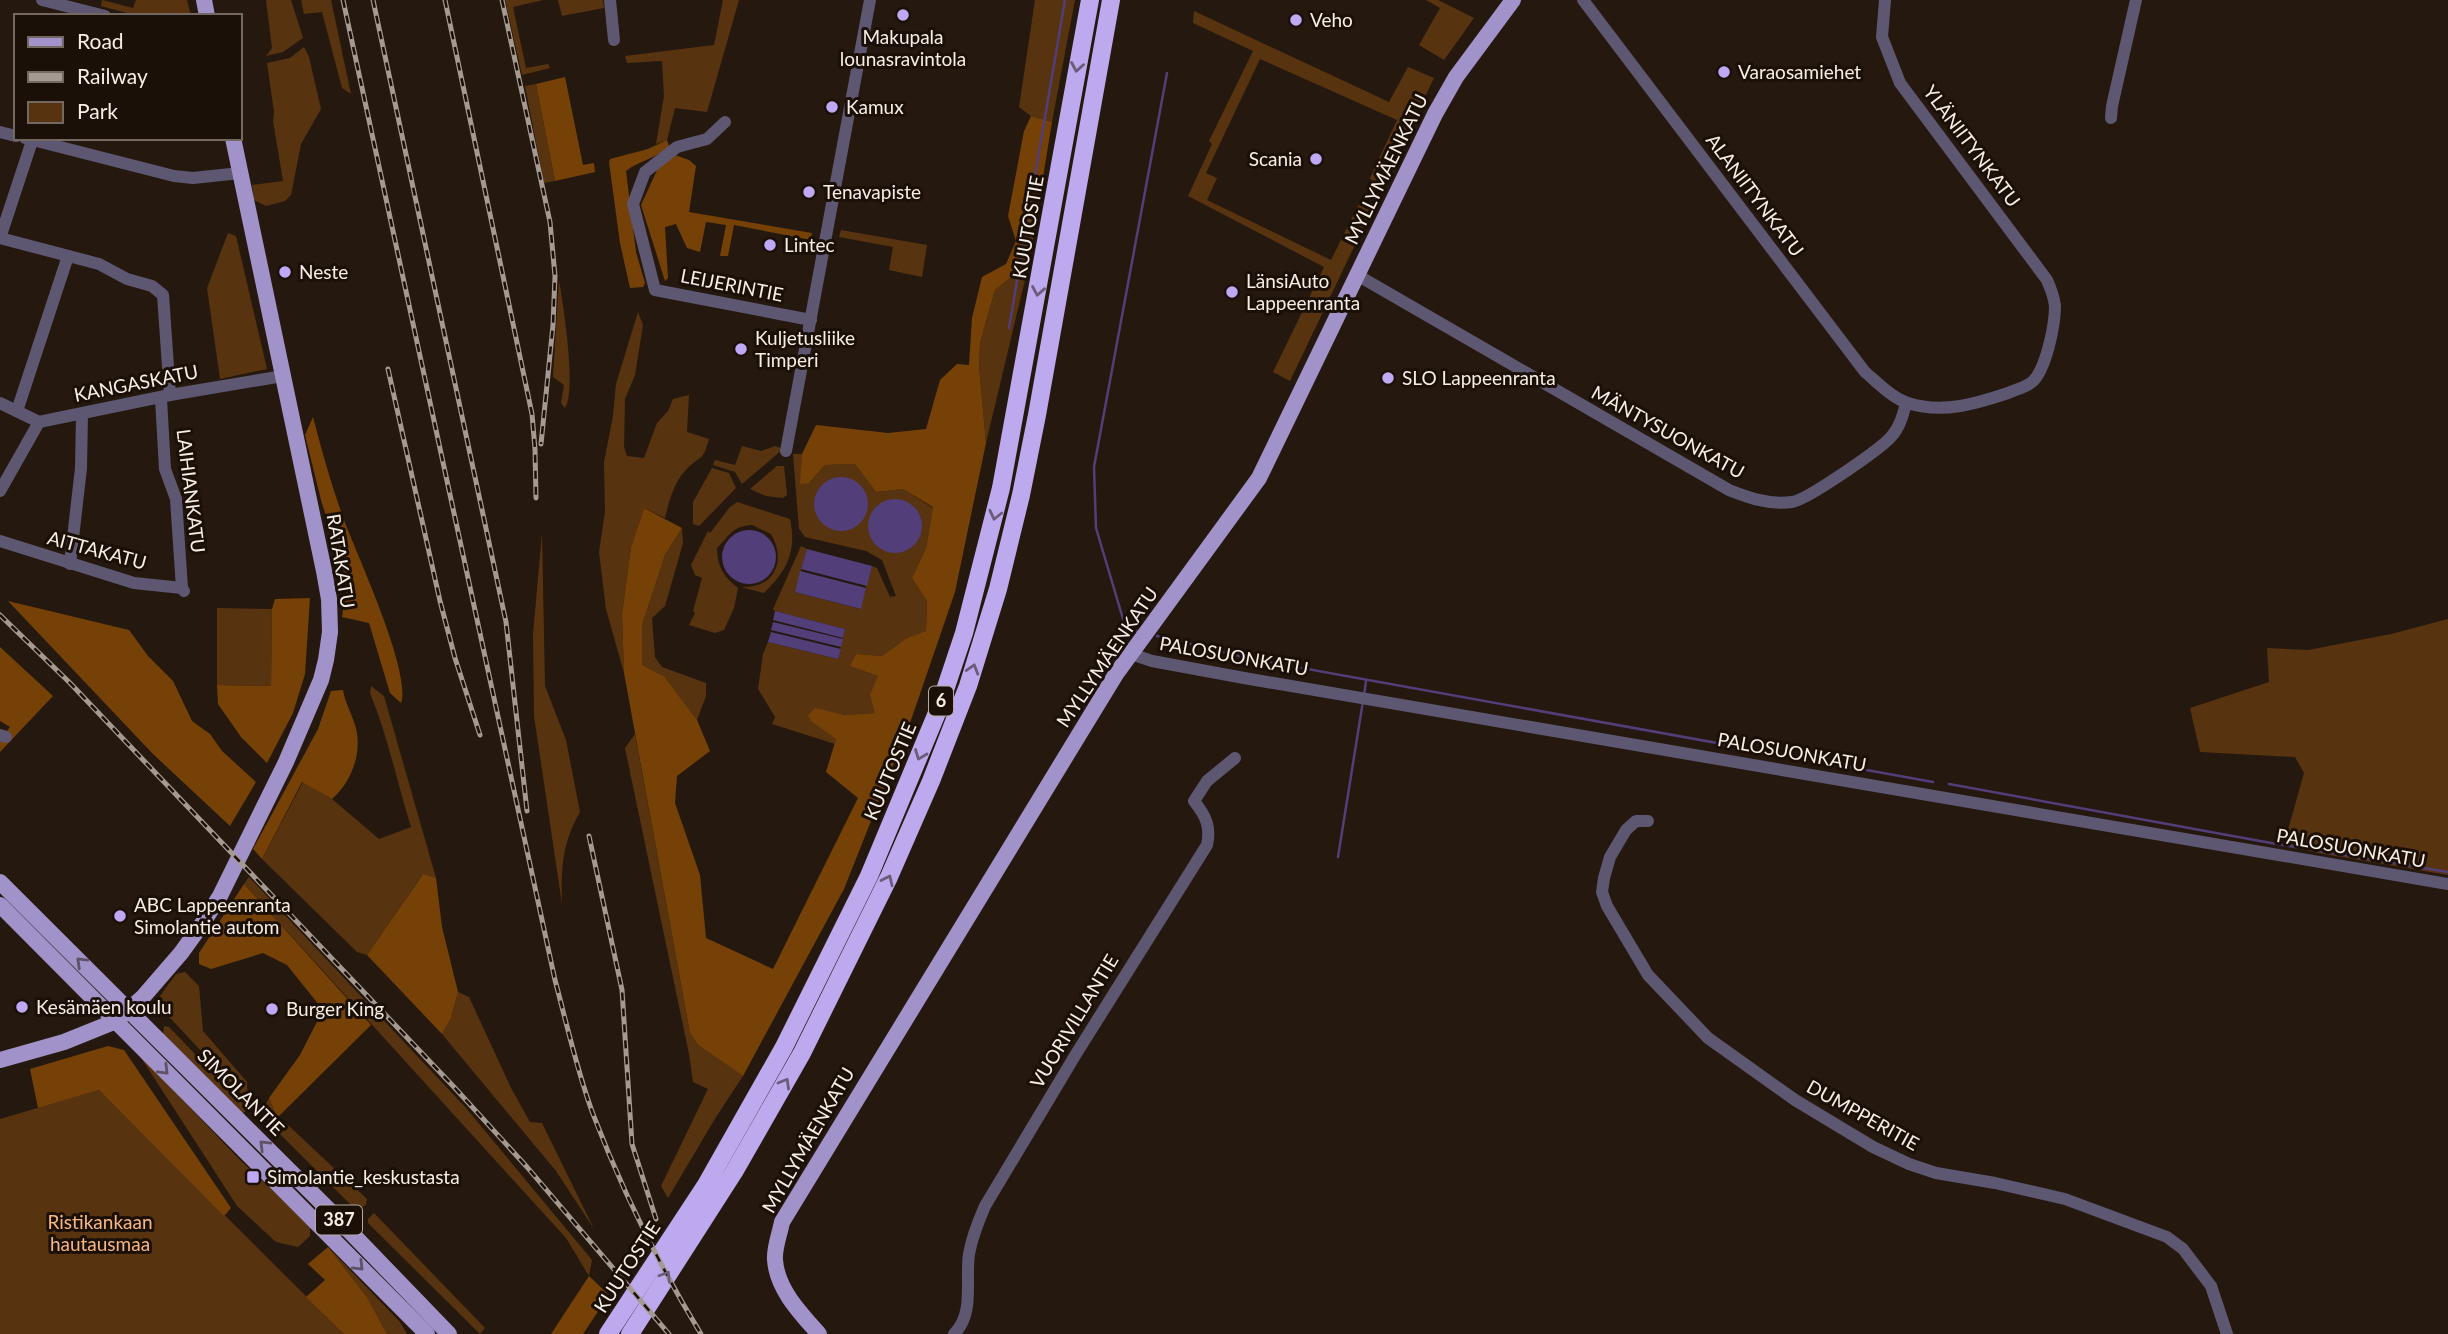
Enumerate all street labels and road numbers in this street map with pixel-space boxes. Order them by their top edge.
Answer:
street label: YLÄNIITYNKATU [1919,80,2026,211]
street label: MYLLYMÄENKATU [1339,90,1432,248]
street label: ALANIITYNKATU [1702,129,1809,261]
street label: KUUTOSTIE [1007,174,1048,280]
street label: LEIJERINTIE [679,263,786,306]
street label: KANGASKATU [72,359,200,406]
street label: MÄNTYSUONKATU [1588,380,1749,483]
street label: LAIHIANKATU [172,428,210,554]
street label: RATAKATU [323,512,360,610]
street label: AITTAKATU [45,525,149,574]
street label: MYLLYMÄENKATU [1051,582,1162,731]
street label: PALOSUONKATU [1158,631,1310,680]
road number: 6 [929,686,953,716]
street label: KUUTOSTIE [859,718,920,823]
street label: PALOSUONKATU [1716,727,1868,776]
street label: PALOSUONKATU [2275,823,2427,872]
street label: VUORIVILLANTIE [1025,950,1123,1092]
street label: SIMOLANTIE [193,1044,289,1140]
street label: MYLLYMÄENKATU [757,1063,859,1217]
street label: DUMPPERITIE [1803,1074,1923,1155]
road number: 387 [316,1205,362,1234]
street label: KUUTOSTIE [589,1217,665,1317]

